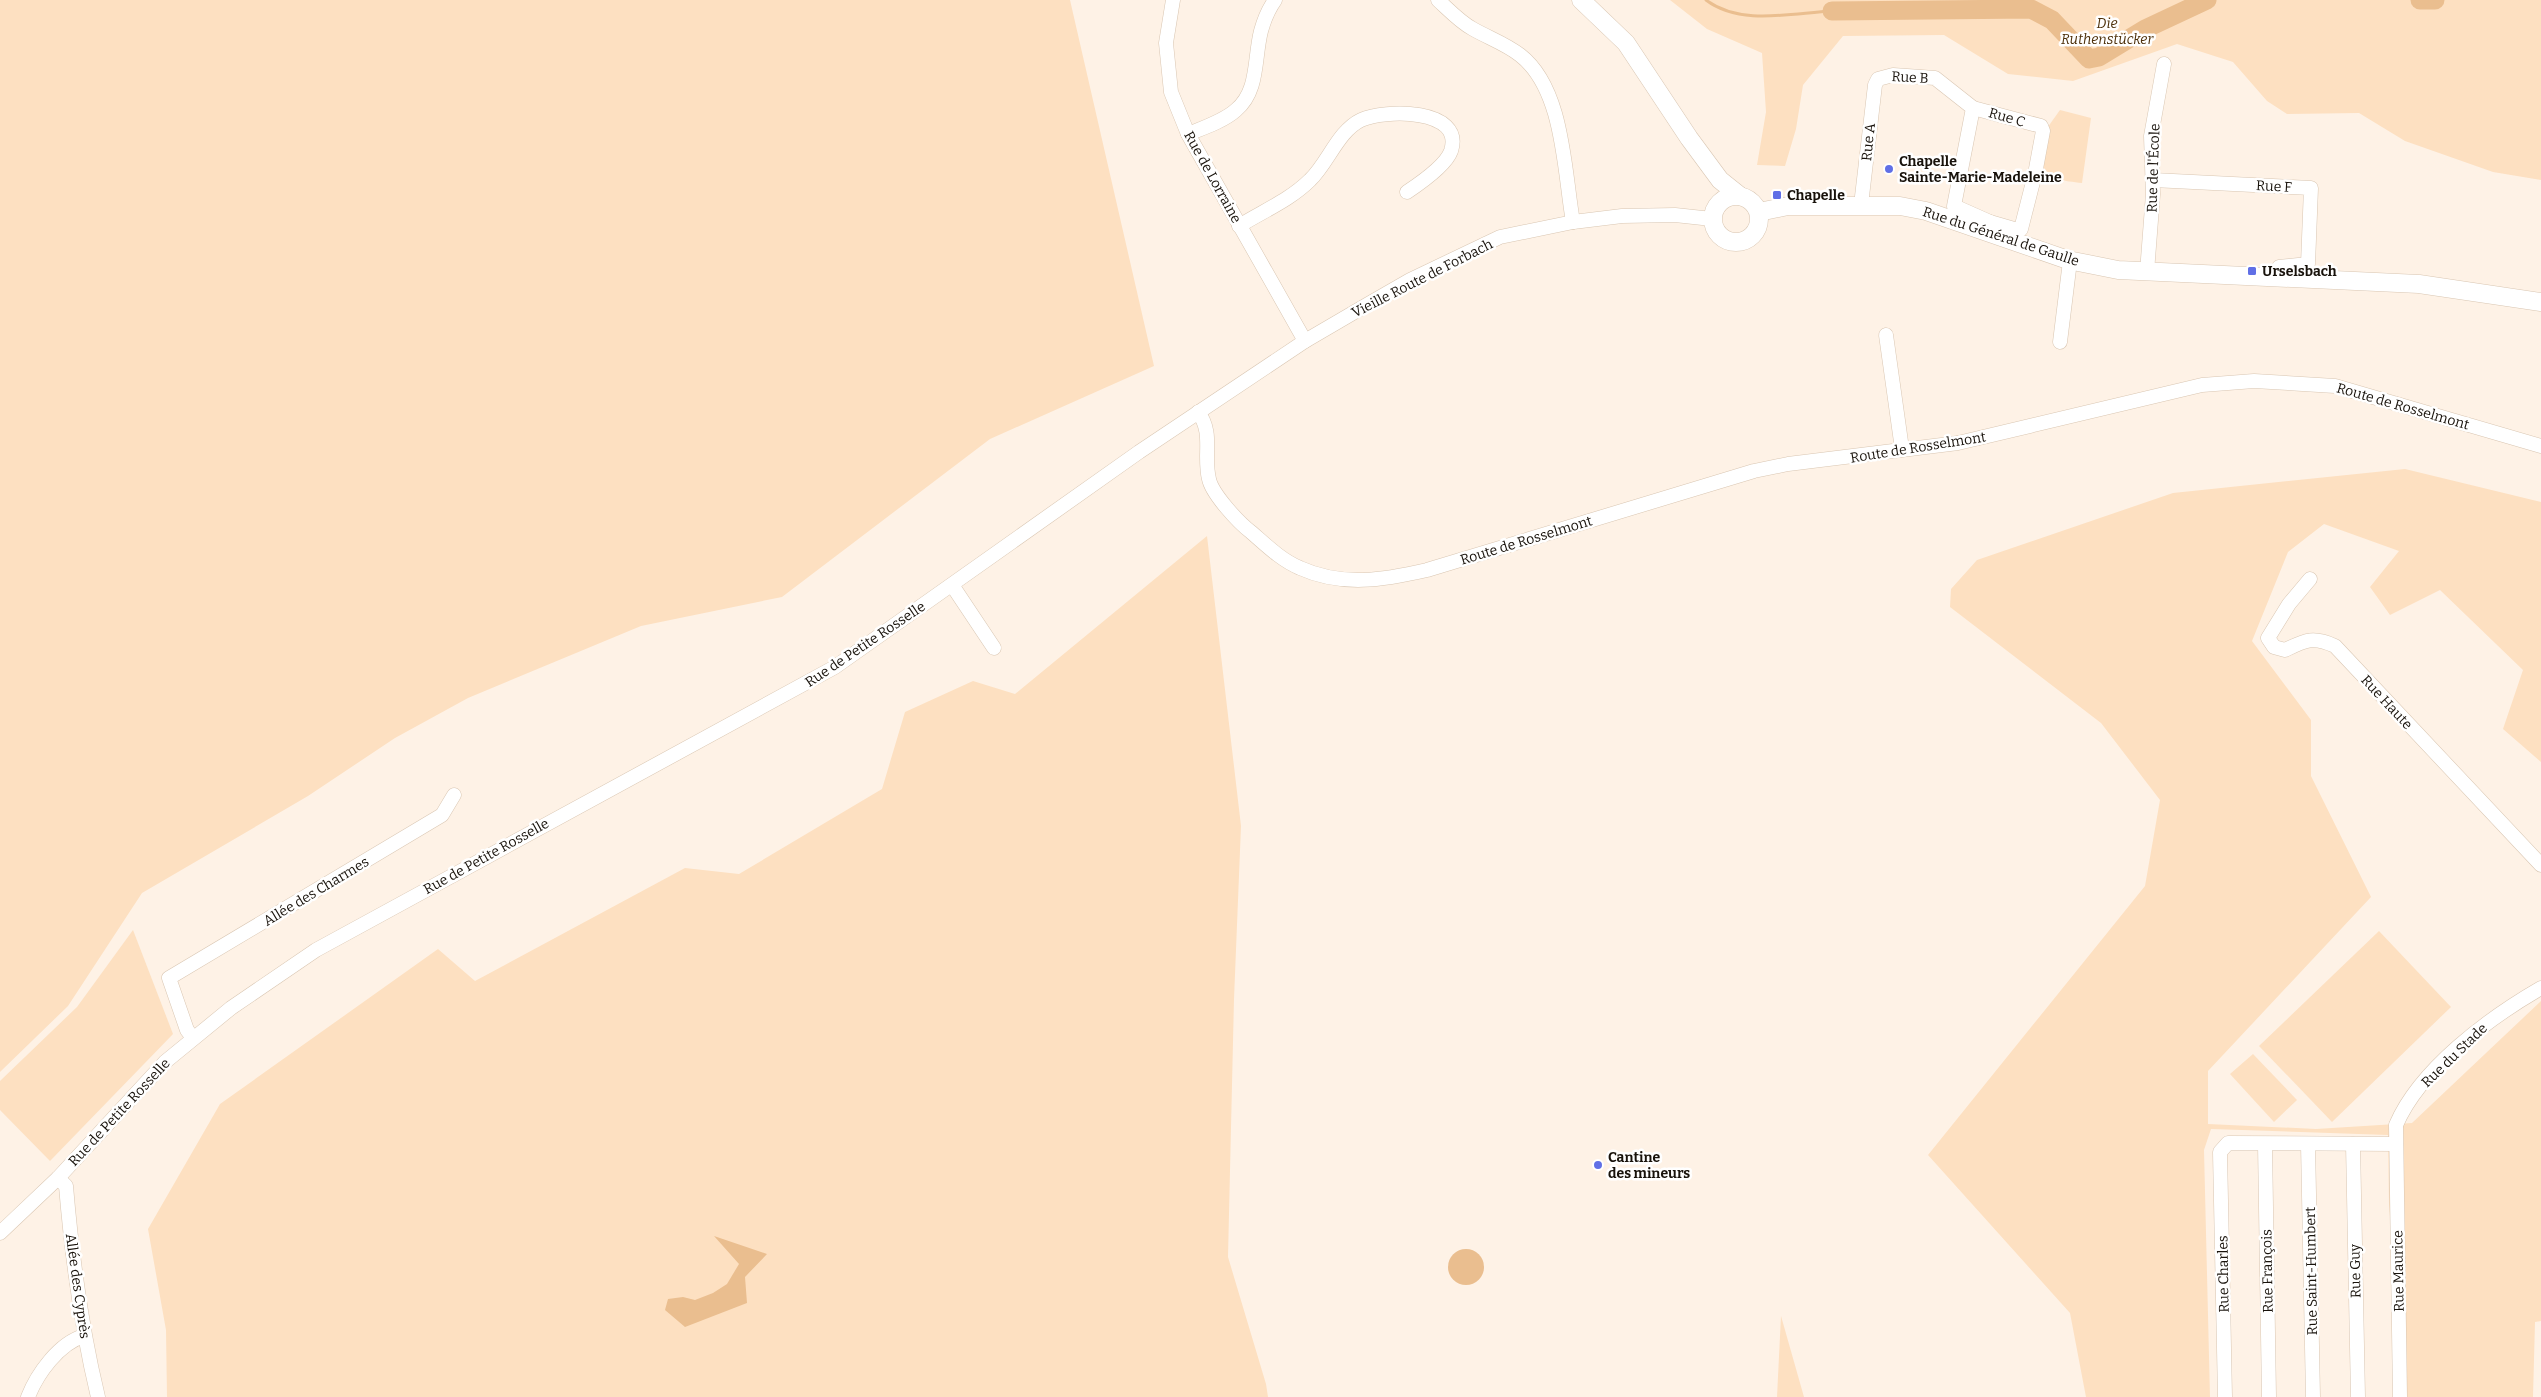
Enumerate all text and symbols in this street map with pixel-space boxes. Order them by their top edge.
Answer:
park label: Die Ruthenstücker [2061,15,2154,48]
street label: Rue B [1891,68,1929,87]
street label: Rue C [1987,104,2027,131]
street label: Rue A [1858,122,1879,162]
street label: Rue de l'École [2142,123,2164,213]
street label: Rue de Lorraine [1180,128,1245,226]
place label: Chapelle Sainte-Marie-Madeleine [1899,153,2062,186]
marker: Chapelle Sainte-Marie-Madeleine [1883,163,1895,175]
street label: Rue F [2256,177,2293,196]
place label: Chapelle [1787,187,1845,204]
marker: Chapelle [1771,189,1783,201]
street label: Rue du Général de Gaulle [1920,203,2081,270]
street label: Vieille Route de Forbach [1349,235,1496,321]
place label: Urselsbach [2262,263,2337,280]
marker: Urselsbach [2246,265,2258,277]
street label: Route de Rosselmont [2335,379,2471,434]
street label: Route de Rosselmont [1849,428,1987,467]
street label: Route de Rosselmont [1458,512,1594,569]
street label: Rue de Petite Rosselle [802,598,928,691]
street label: Rue Haute [2357,672,2416,733]
street label: Rue de Petite Rosselle [420,815,552,898]
street label: Allée des Charmes [260,853,372,930]
street label: Rue du Stade [2418,1020,2491,1091]
street label: Rue de Petite Rosselle [65,1055,174,1170]
place label: Cantine des mineurs [1608,1149,1690,1182]
marker: Cantine des mineurs [1592,1159,1604,1171]
street label: Rue Saint-Humbert [2302,1207,2321,1335]
street label: Rue François [2258,1229,2277,1313]
street label: Rue Maurice [2389,1230,2408,1312]
street label: Allée des Cyprès [62,1232,93,1340]
street label: Rue Charles [2214,1235,2233,1313]
street label: Rue Guy [2347,1243,2364,1298]

